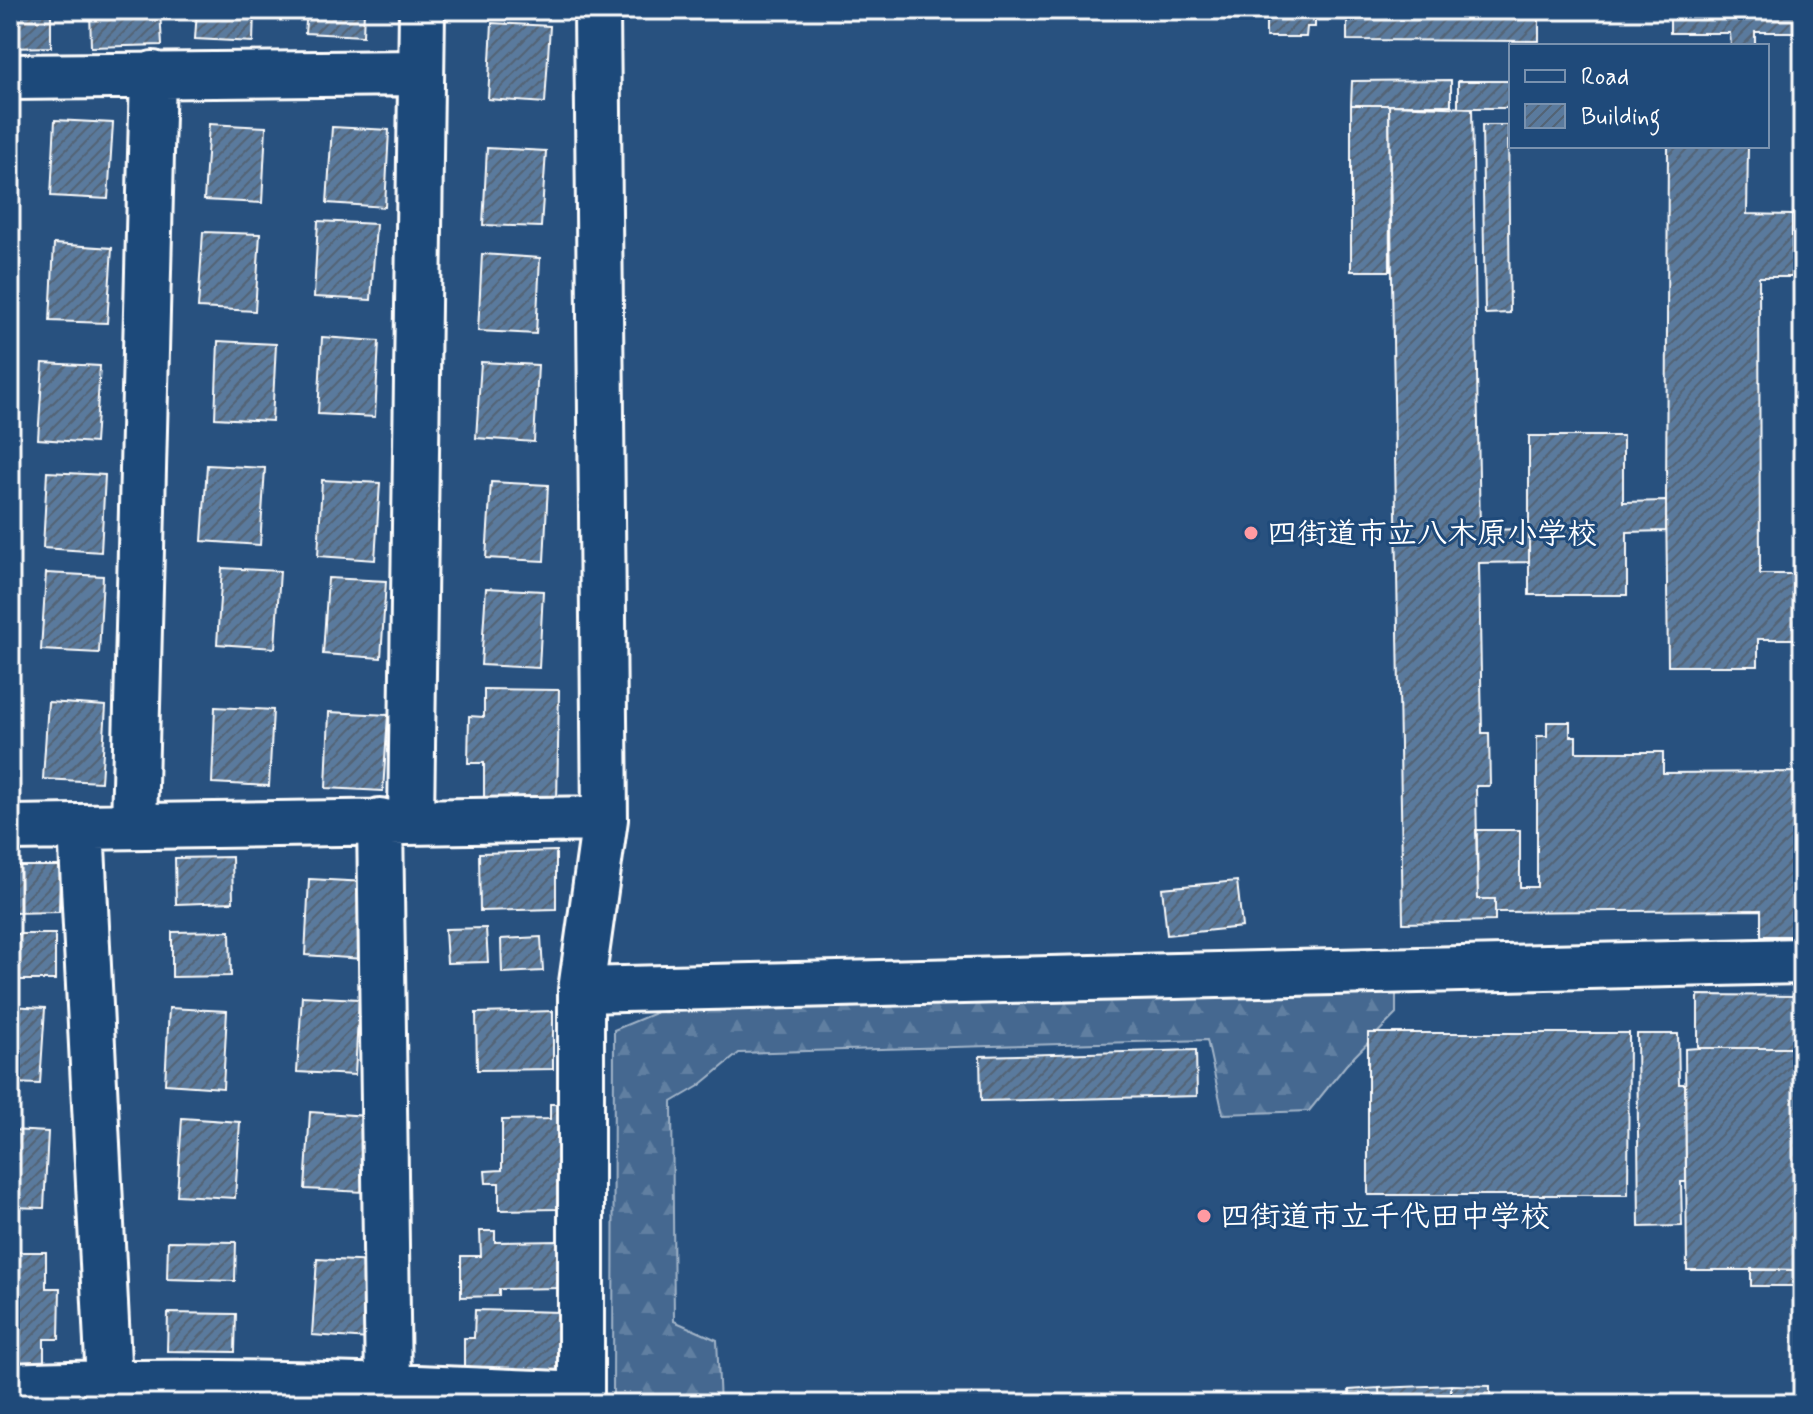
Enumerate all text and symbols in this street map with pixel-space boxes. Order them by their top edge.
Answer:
legend [1509,44,1769,148]
text: Road [1581,62,1629,93]
text: Building [1581,102,1661,136]
place label: 四街道市立八木原小学校 [1267,515,1597,554]
marker: 四街道市立八木原小学校 [1242,524,1260,542]
place label: 四街道市立千代田中学校 [1220,1198,1550,1237]
marker: 四街道市立千代田中学校 [1195,1207,1213,1225]

